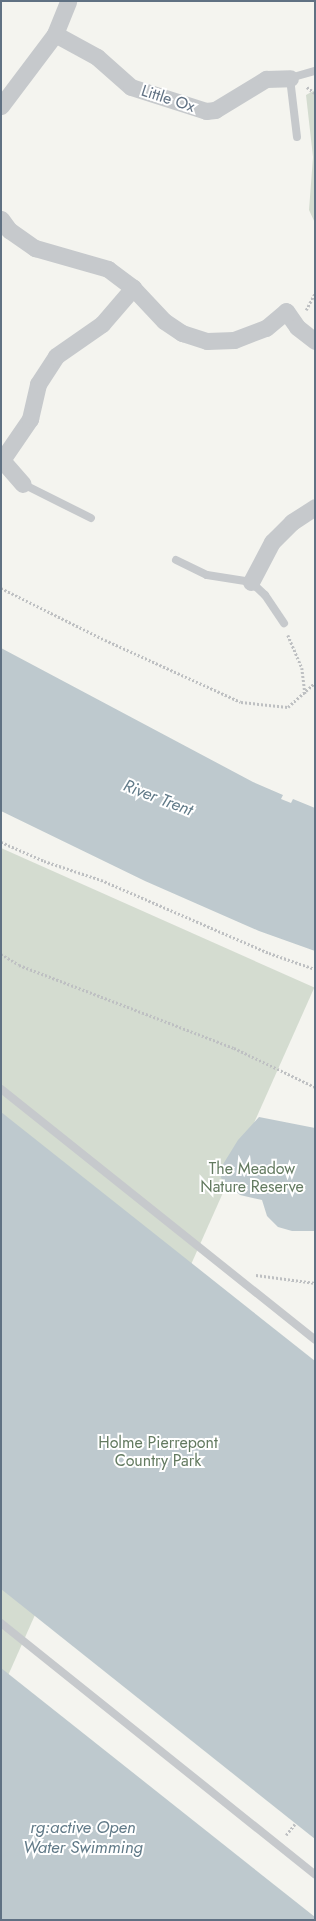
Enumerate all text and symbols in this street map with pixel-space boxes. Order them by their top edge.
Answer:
street label: Little Ox [139,81,197,117]
water label: River Trent [120,775,196,821]
park label: The Meadow Nature Reserve [200,1159,304,1197]
park label: Holme Pierrepont Country Park [98,1433,218,1471]
water label: rg:active Open Water Swimming [23,1818,143,1858]

